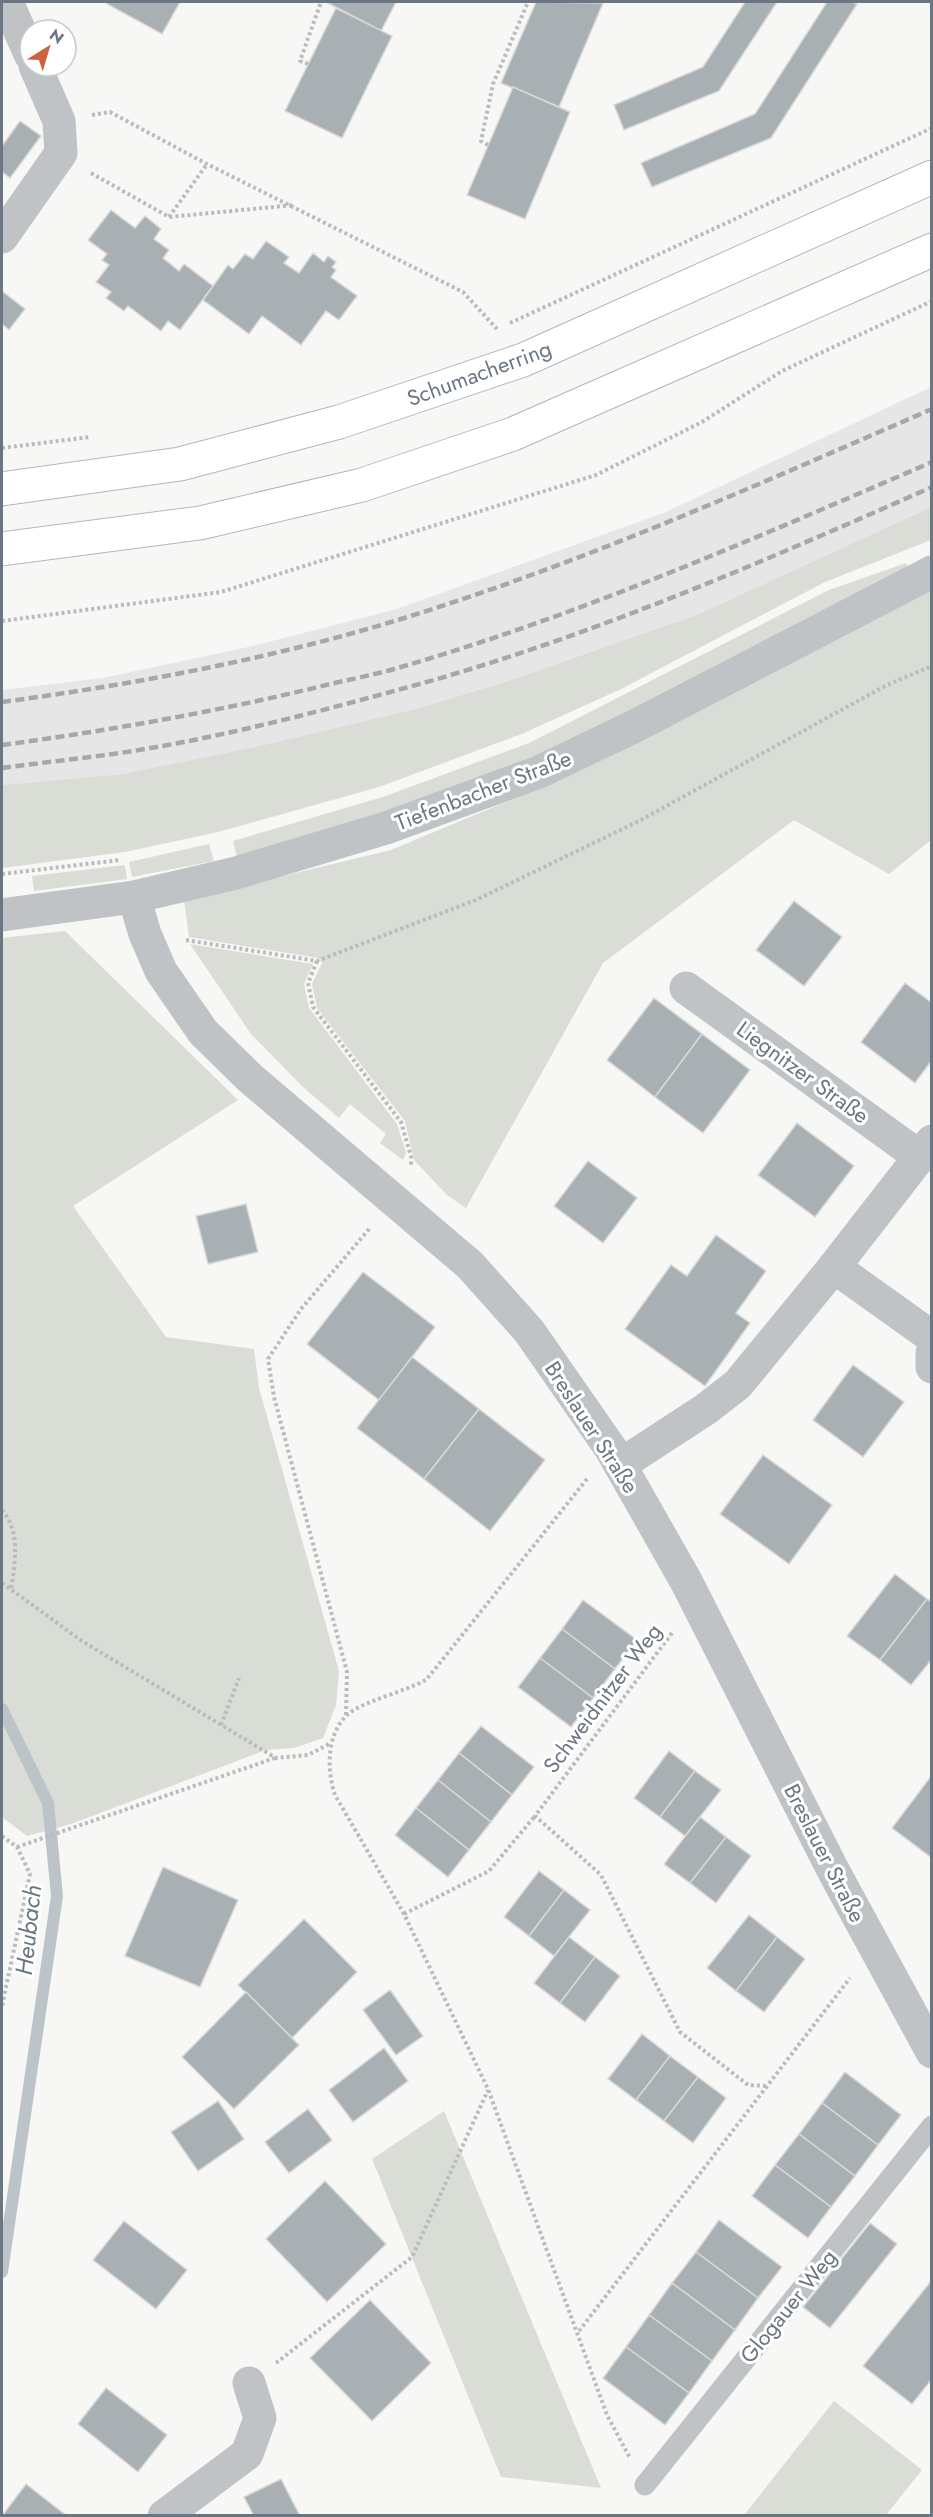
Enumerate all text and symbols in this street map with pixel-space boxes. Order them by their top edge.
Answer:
north arrow [18,18,78,78]
text: N [45,23,69,49]
street label: Schumacherring [402,332,556,414]
street label: Tiefenbacher Straße [390,742,576,838]
street label: Liegnitzer Straße [730,1013,876,1131]
street label: Breslauer Straße [537,1355,647,1499]
street label: Schweidnitzer Weg [535,1617,669,1779]
street label: Breslauer Straße [776,1778,874,1928]
water label: Heubach [6,1883,50,1977]
street label: Glogauer Weg [732,2242,844,2370]

